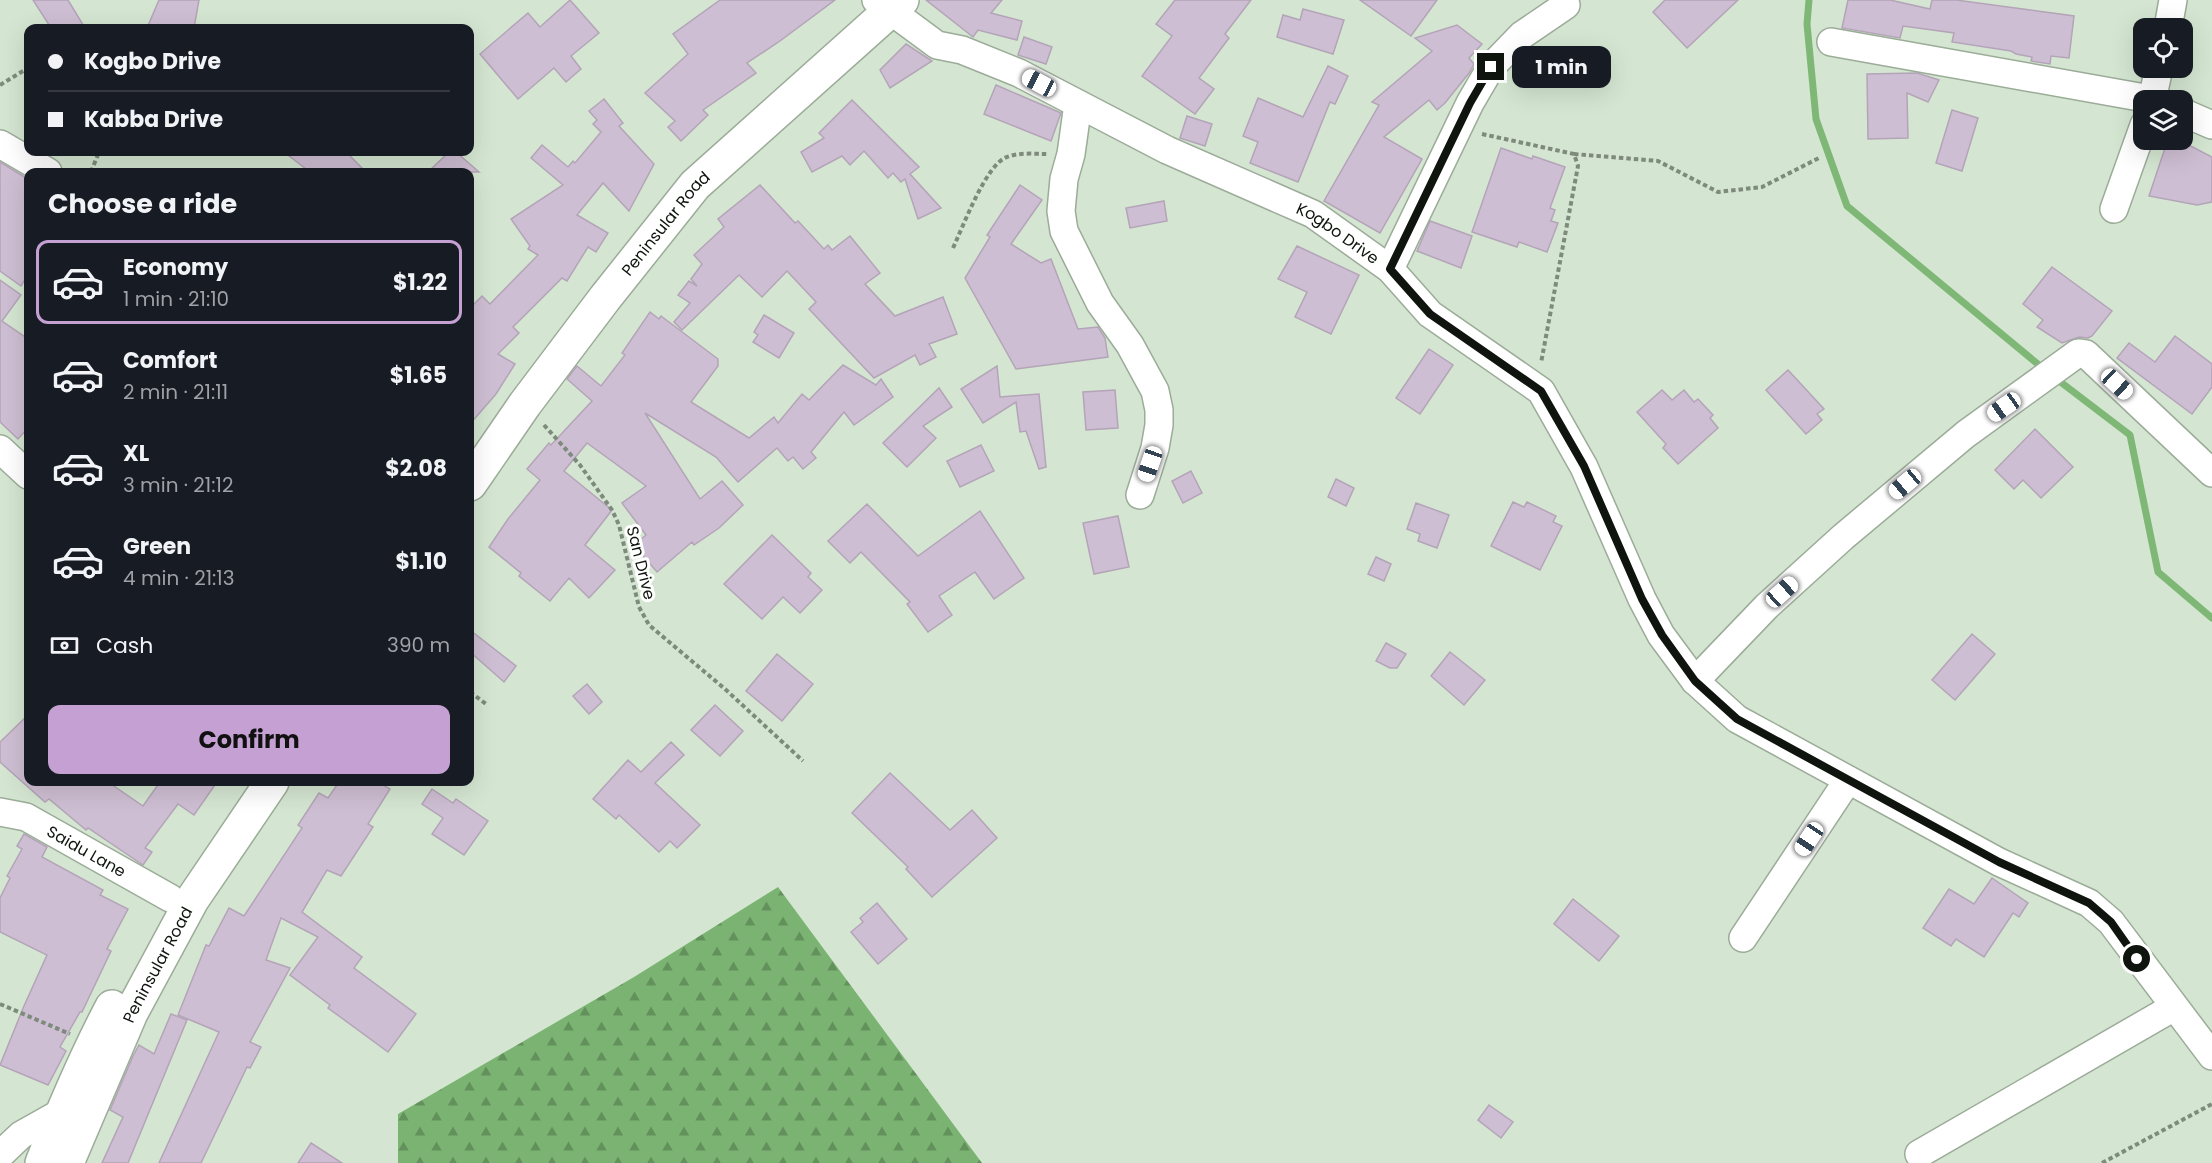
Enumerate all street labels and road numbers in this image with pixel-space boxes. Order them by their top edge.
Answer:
street label: Peninsular Road [616,166,715,280]
street label: Kogbo Drive [1293,197,1384,269]
street label: San Drive [621,524,661,602]
street label: Saidu Lane [43,820,130,883]
street label: Peninsular Road [117,903,198,1026]

